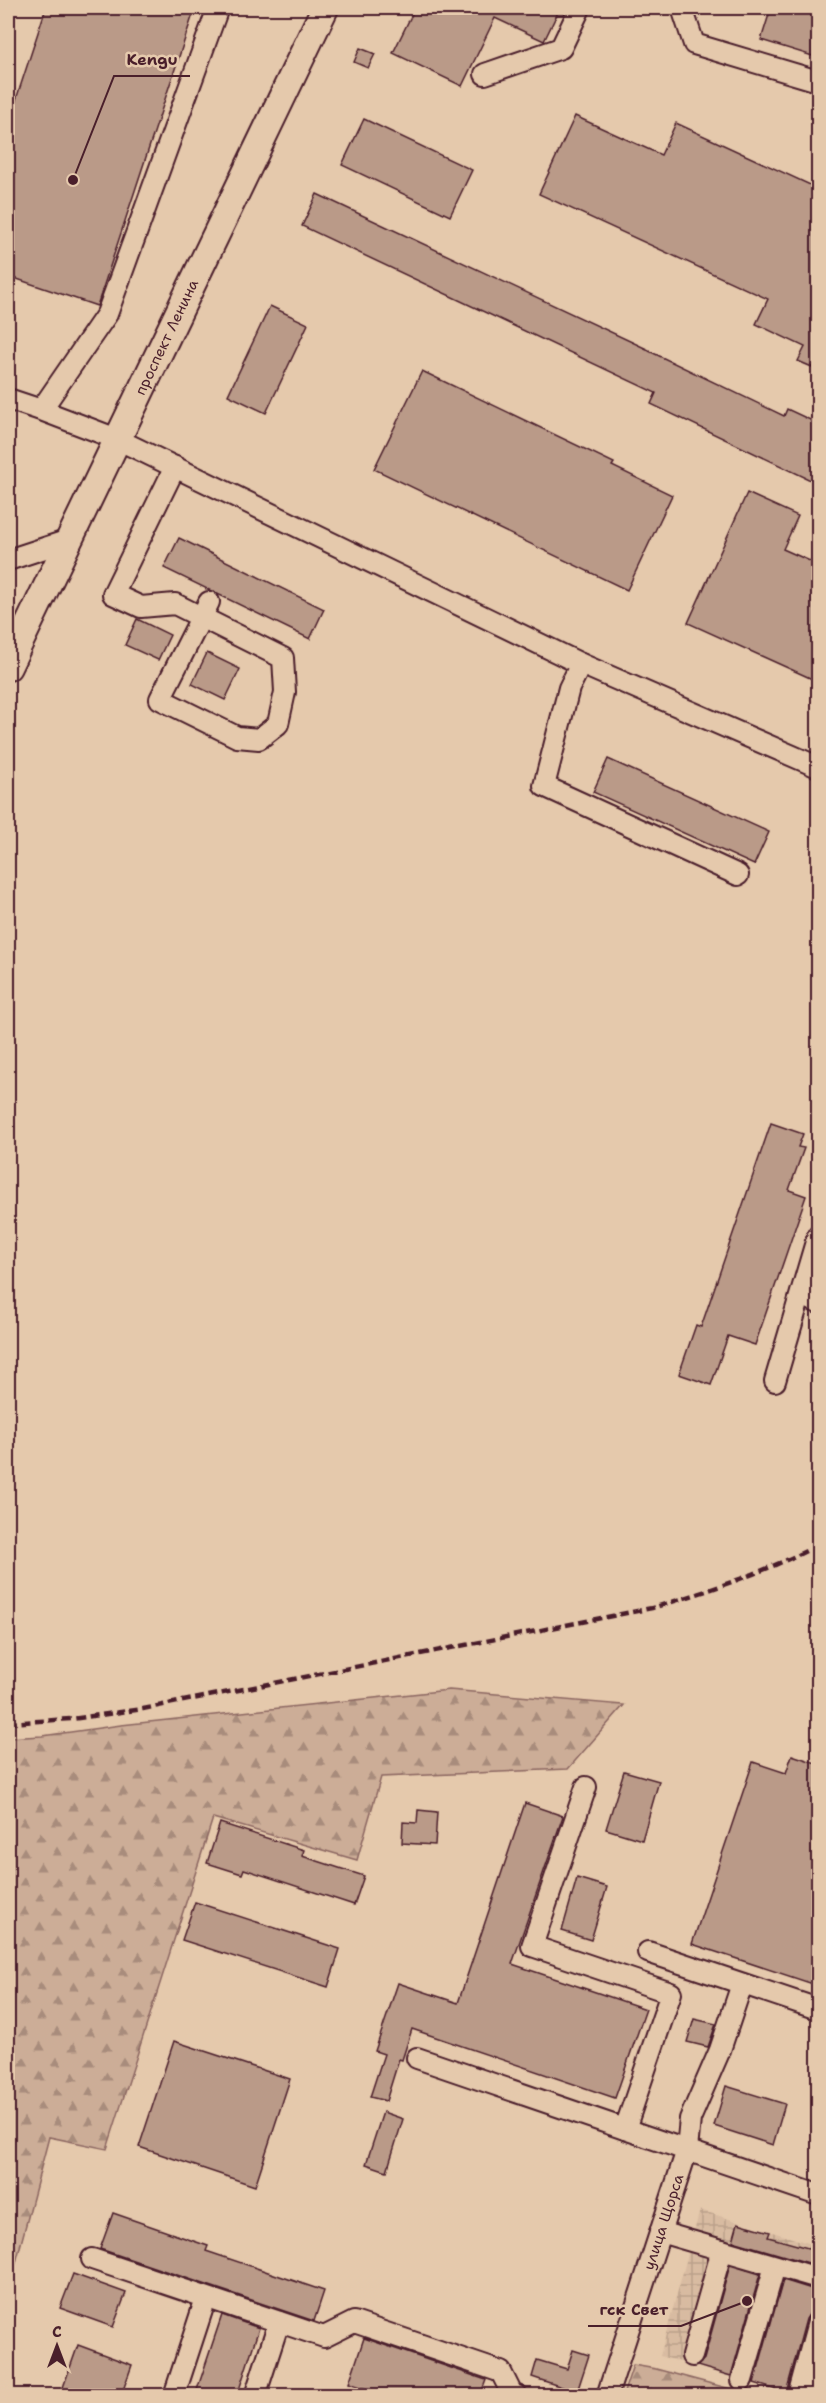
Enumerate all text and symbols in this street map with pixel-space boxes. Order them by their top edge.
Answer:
callout: Kengu [114,42,190,76]
text: Kengu [126,49,178,70]
street label: проспект Ленина [130,275,203,398]
street label: улица Щорса [639,2171,689,2272]
callout: гск Свет [588,2292,681,2326]
text: гск Свет [600,2299,669,2320]
north arrow [27,2316,87,2376]
text: С [52,2321,62,2342]

